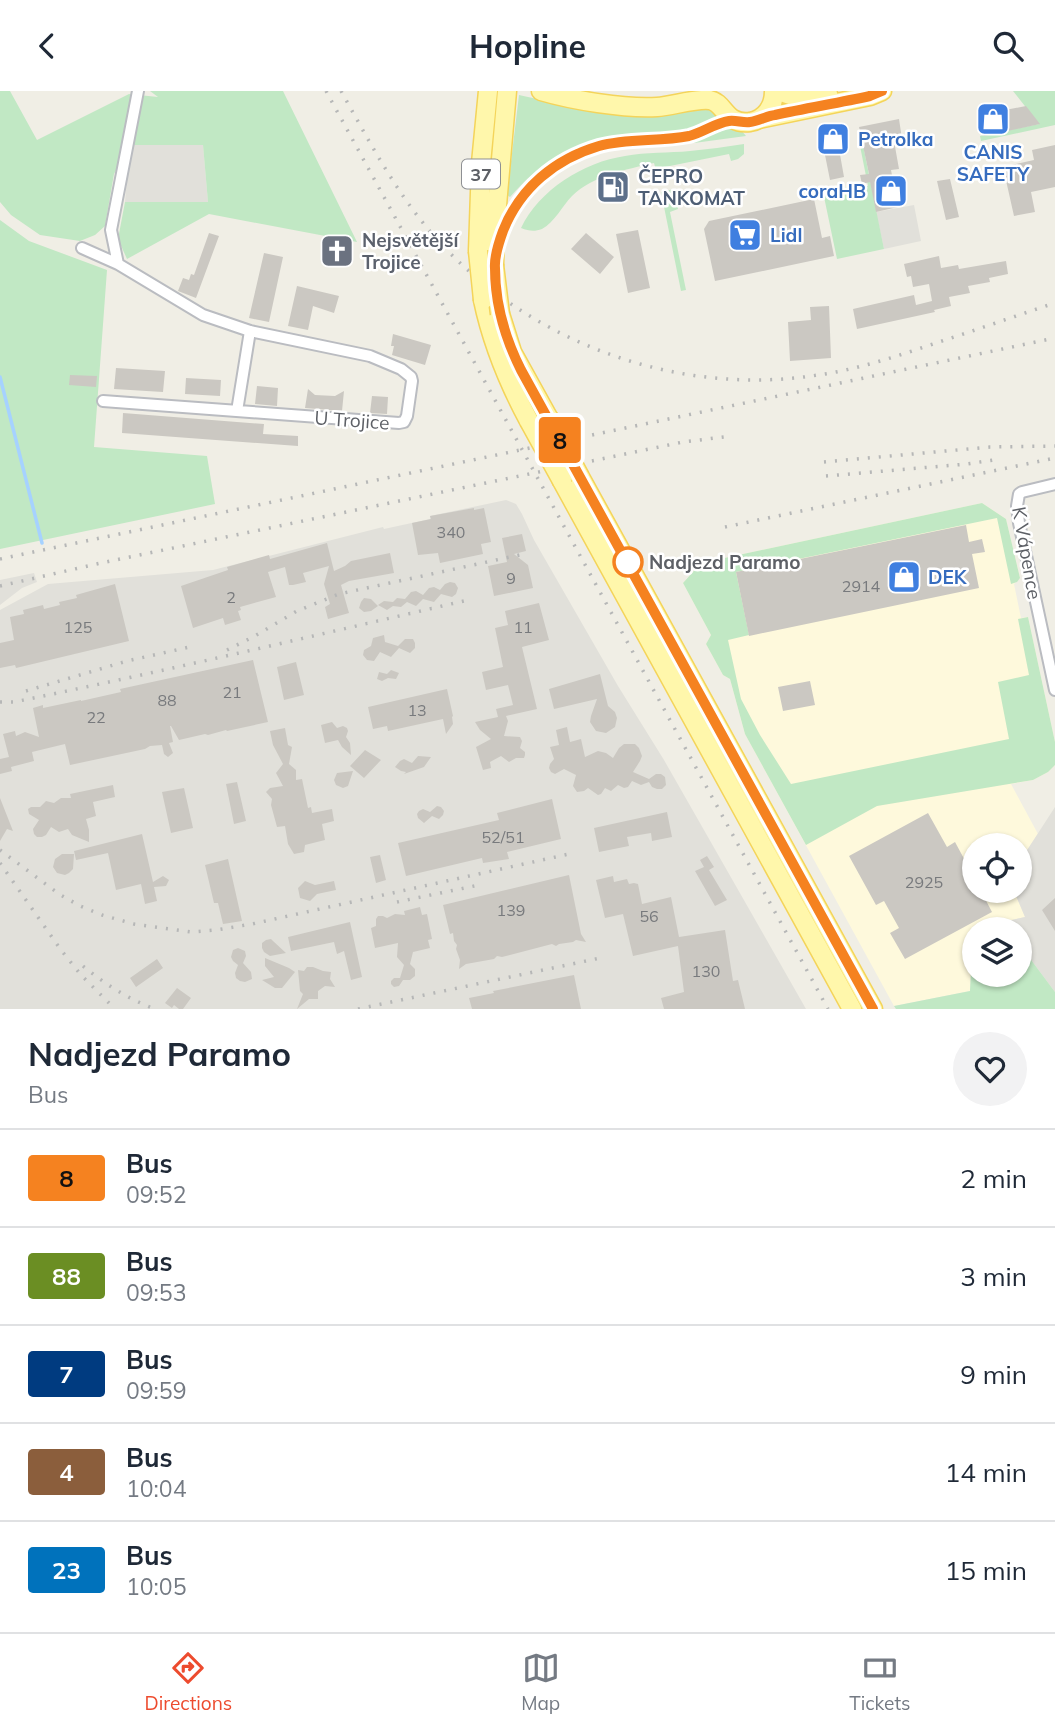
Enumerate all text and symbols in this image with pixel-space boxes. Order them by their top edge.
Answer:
text: Hopline [469,26,586,66]
icon: back [28,27,66,65]
icon: search [989,27,1027,65]
shop icon: CANIS SAFETY [974,100,1012,138]
shop icon: Petrolka [814,120,852,158]
place label: Petrolka [858,127,933,151]
place label: CANIS SAFETY [957,140,1030,186]
road number: 37 [462,159,500,189]
place label: ČEPRO TANKOMAT [638,164,745,210]
fuel station icon: ČEPRO TANKOMAT [594,168,632,206]
shop icon: coraHB [872,172,910,210]
place label: coraHB [798,179,866,203]
supermarket icon: Lidl [726,216,764,254]
place label: Lidl [770,223,802,247]
place label: Nejsvětější Trojice [362,228,460,274]
church icon: Nejsvětější Trojice [318,232,356,270]
street label: U Trojice [314,405,390,435]
line badge: 8 [537,417,583,463]
text: 8 [553,425,567,455]
street label: K Vápence [1007,505,1047,601]
house number: 340 [437,522,465,542]
marker: Nadjezd Paramo [613,547,643,577]
place label: Nadjezd Paramo [649,550,800,574]
shop icon: DEK [885,558,923,596]
place label: DEK [928,565,968,589]
house number: 9 [506,568,516,588]
house number: 2914 [842,576,881,596]
house number: 2 [226,587,236,607]
house number: 125 [64,617,92,637]
house number: 11 [513,617,533,637]
house number: 21 [222,682,242,702]
house number: 88 [157,690,177,710]
house number: 13 [407,700,427,720]
house number: 22 [86,707,106,727]
house number: 52/51 [482,827,524,847]
map controls [962,833,1032,987]
button: locate [962,833,1032,903]
house number: 2925 [905,872,943,892]
house number: 139 [497,900,525,920]
house number: 56 [639,906,659,926]
button: layers [962,917,1032,987]
house number: 130 [692,961,720,981]
button: heart [953,1032,1027,1106]
text: Nadjezd Paramo [28,1033,291,1074]
text: Bus [28,1080,68,1109]
text: Bus [126,1147,172,1180]
text: 2 min [960,1162,1027,1195]
text: 8 [59,1163,74,1193]
text: 09:52 [126,1180,186,1209]
text: Bus [126,1245,172,1278]
text: 3 min [960,1260,1027,1293]
text: 88 [52,1261,81,1291]
text: 09:53 [126,1278,186,1307]
text: Bus [126,1343,172,1376]
text: 9 min [960,1358,1027,1391]
text: 7 [59,1359,74,1389]
text: 09:59 [126,1376,186,1405]
text: Bus [126,1441,172,1474]
text: 14 min [945,1456,1027,1489]
text: 4 [59,1457,74,1487]
text: 10:04 [126,1474,186,1503]
text: Bus [126,1539,172,1572]
text: 15 min [945,1554,1027,1587]
text: 23 [52,1555,81,1585]
text: 10:05 [126,1572,186,1601]
tab: Directions [144,1649,232,1715]
tab: Map [521,1649,560,1715]
tab: Tickets [849,1649,911,1715]

